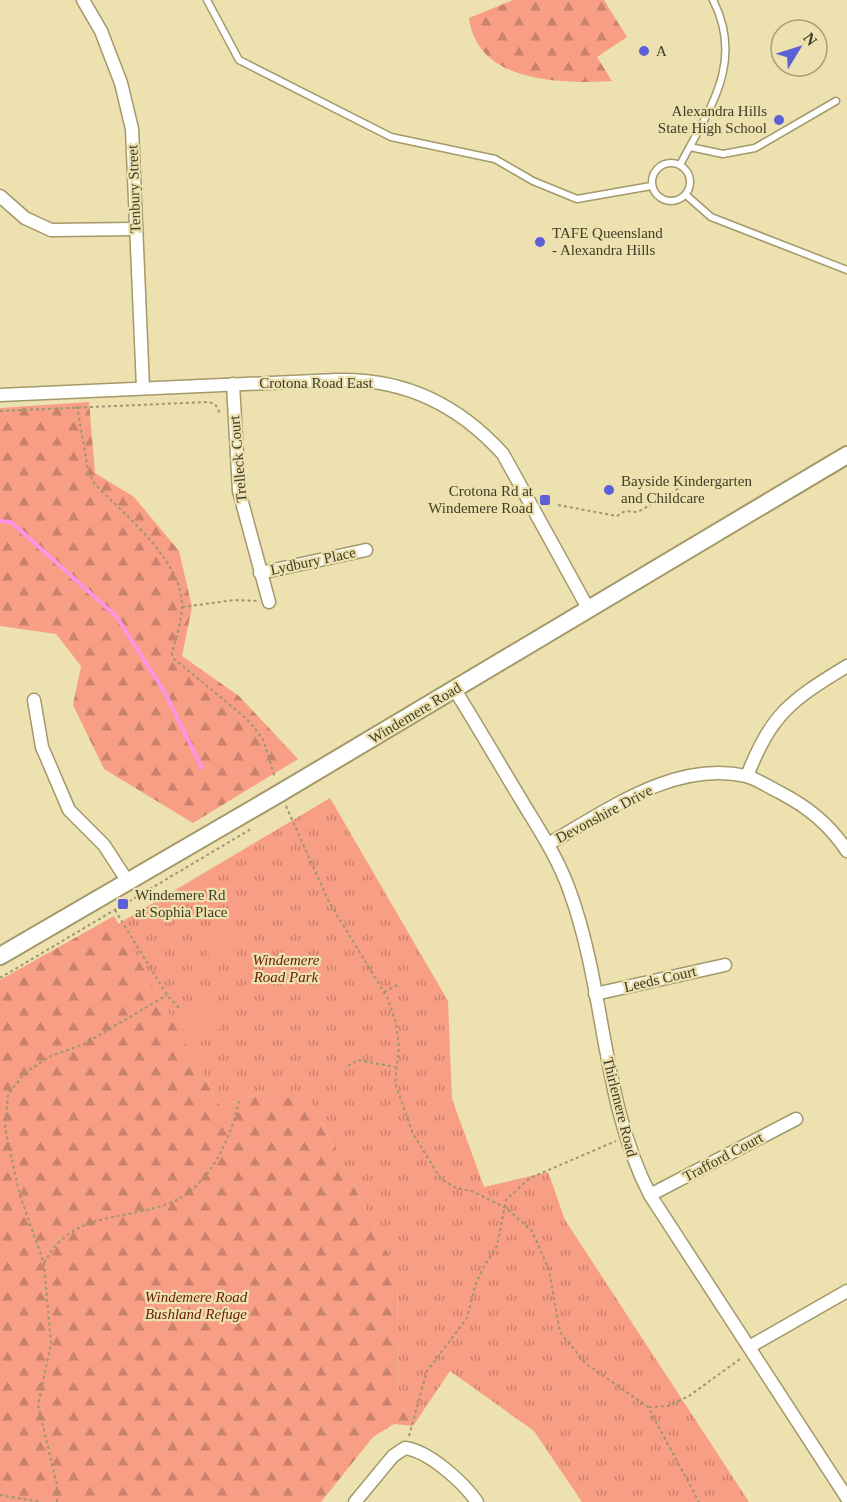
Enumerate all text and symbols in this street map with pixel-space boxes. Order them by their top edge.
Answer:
north arrow [769,18,829,78]
text: N [800,29,821,49]
place label: A [656,43,667,59]
marker: A [637,44,651,58]
place label: Alexandra Hills State High School [658,103,767,136]
marker: Alexandra Hills State High School [772,113,786,127]
street label: Tenbury Street [124,144,144,234]
place label: TAFE Queensland - Alexandra Hills [552,225,663,258]
marker: TAFE Queensland - Alexandra Hills [533,235,547,249]
street label: Crotona Road East [259,375,373,391]
street label: Trelleck Court [226,414,250,503]
place label: Bayside Kindergarten and Childcare [621,473,752,506]
place label: Crotona Rd at Windemere Road [428,483,534,516]
marker: Bayside Kindergarten and Childcare [602,483,616,497]
marker: Crotona Rd at Windemere Road [538,493,552,507]
street label: Lydbury Place [269,544,358,578]
street label: Windemere Road [366,679,464,747]
street label: Devonshire Drive [553,782,655,846]
place label: Windemere Rd at Sophia Place [135,887,228,920]
marker: Windemere Rd at Sophia Place [116,897,130,911]
park label: Windemere Road Park [253,952,320,985]
street label: Leeds Court [622,963,699,995]
street label: Thirlemere Road [600,1056,640,1159]
street label: Trafford Court [680,1129,766,1185]
park label: Windemere Road Bushland Refuge [145,1289,248,1322]

